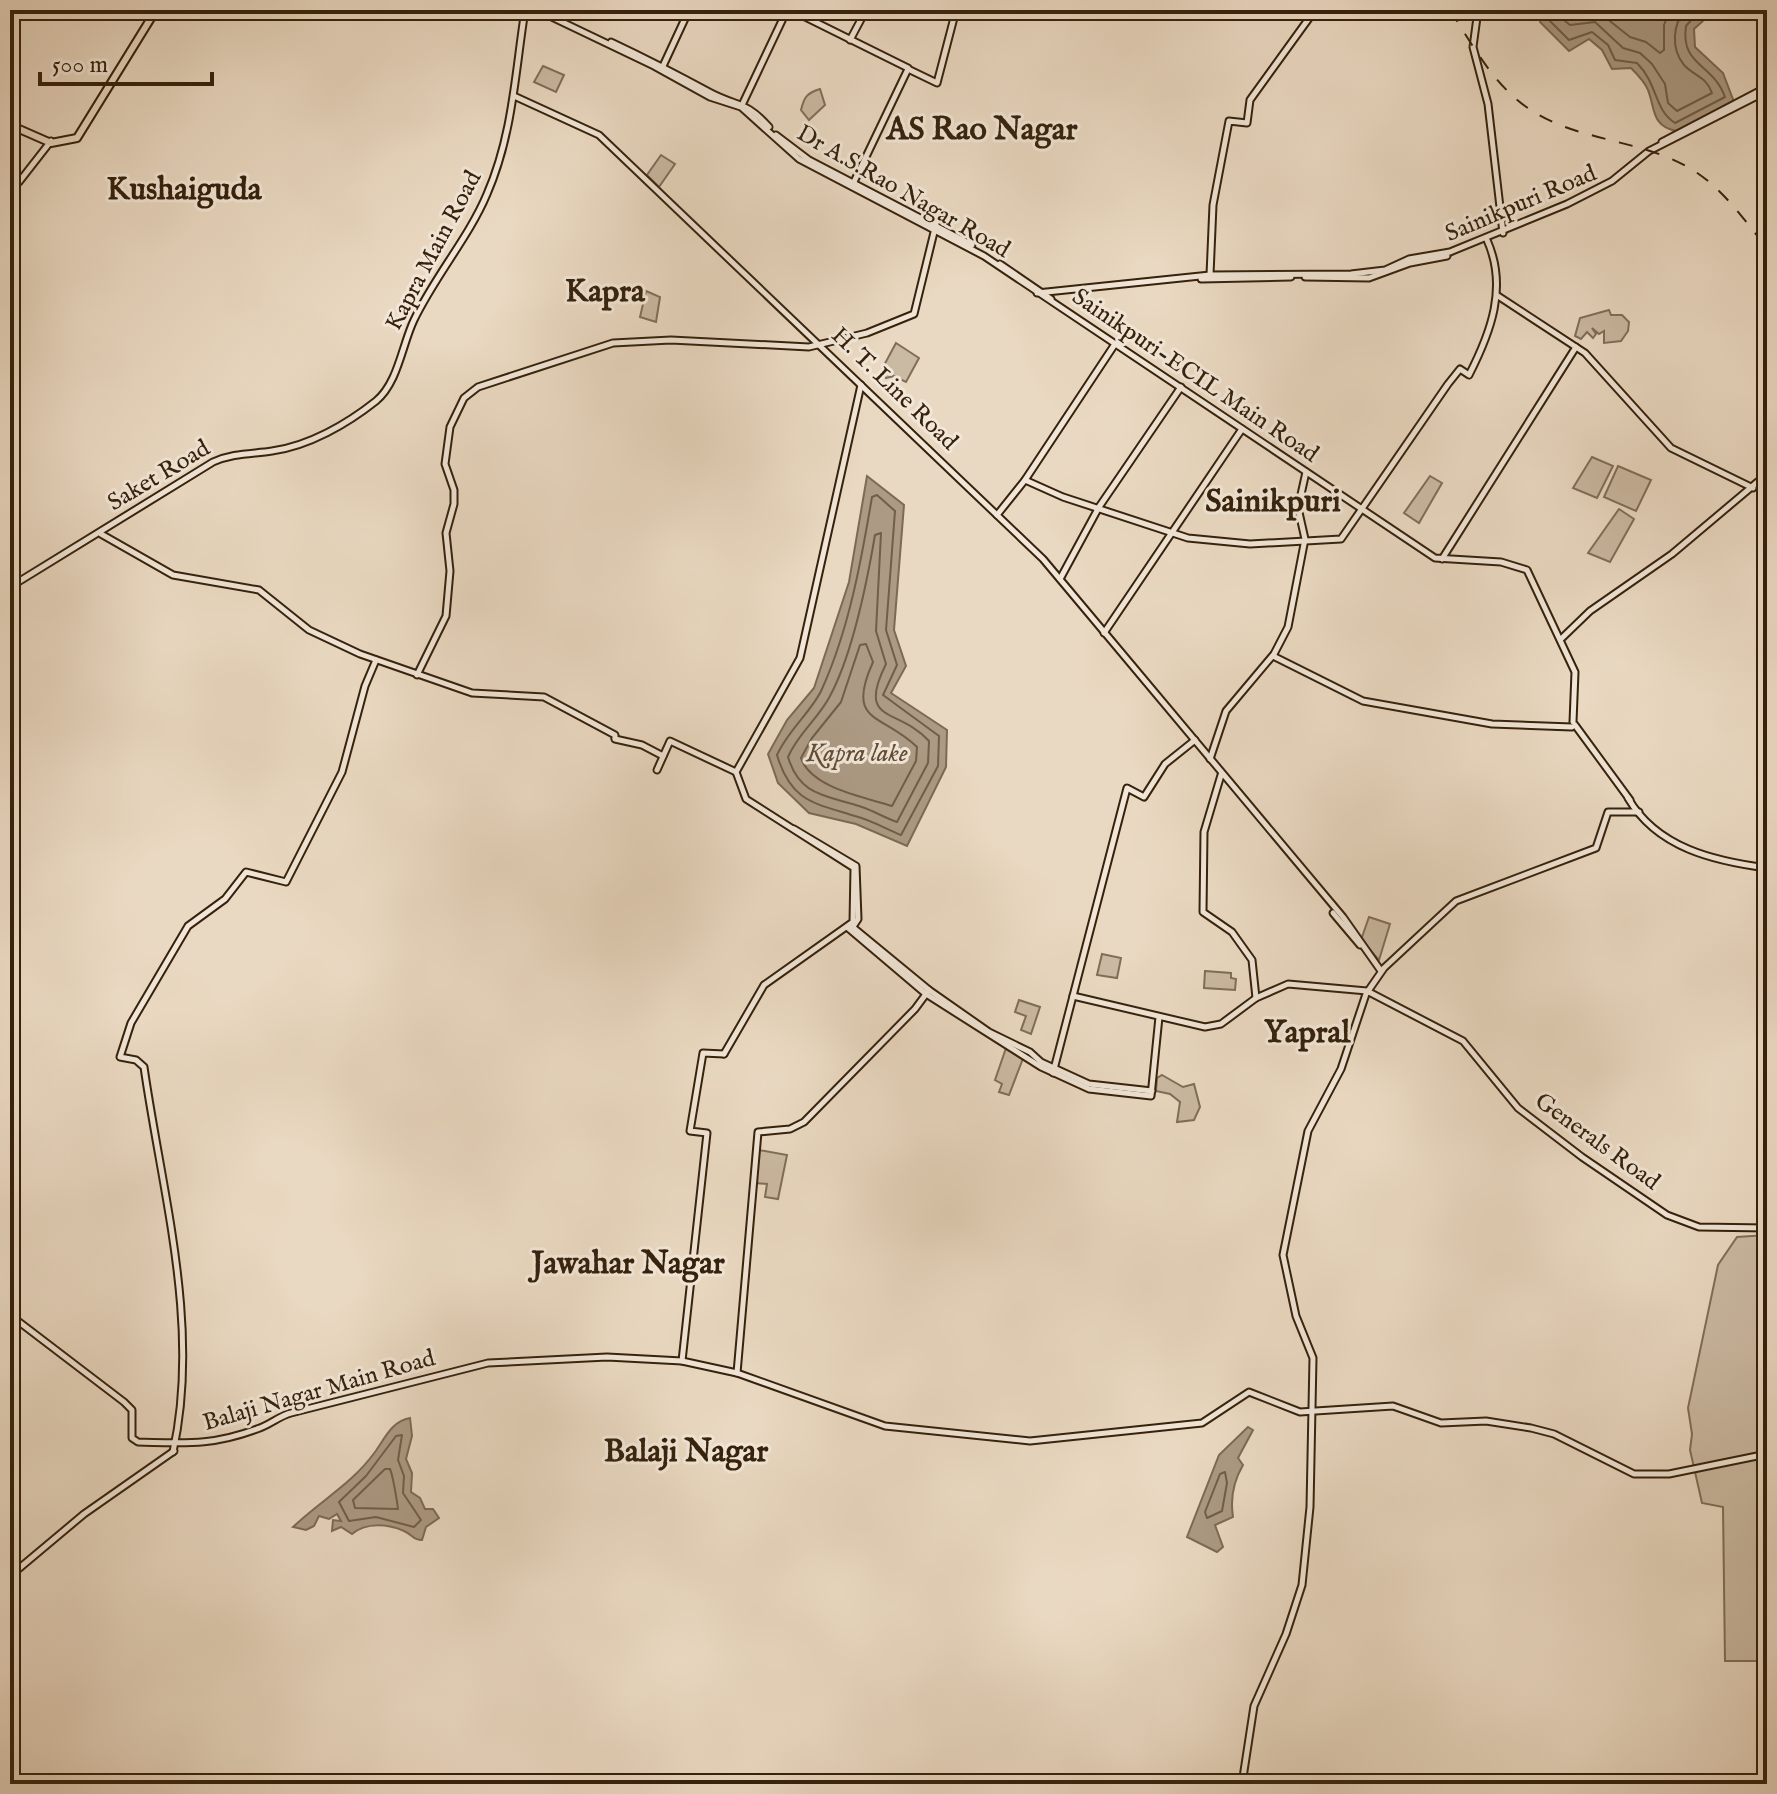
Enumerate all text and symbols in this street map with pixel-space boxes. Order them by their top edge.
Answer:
scale bar [40,36,212,86]
text: 500 m [52,50,108,81]
district label: AS Rao Nagar [885,110,1078,151]
street label: Dr A.S.Rao Nagar Road [791,118,1015,266]
street label: Sainikpuri Road [1441,158,1601,250]
street label: Kapra Main Road [379,166,489,336]
district label: Kushaiguda [106,170,263,211]
district label: Kapra [565,272,646,313]
street label: Sainikpuri-ECIL Main Road [1066,282,1324,470]
street label: H. T. Line Road [824,321,964,457]
street label: Saket Road [102,433,216,519]
district label: Sainikpuri [1205,482,1341,523]
water label: Kapra lake [805,737,908,770]
district label: Yapral [1264,1013,1351,1054]
street label: Generals Road [1528,1086,1666,1198]
district label: Jawahar Nagar [527,1244,725,1285]
street label: Balaji Nagar Main Road [199,1343,439,1439]
district label: Balaji Nagar [604,1432,768,1473]

